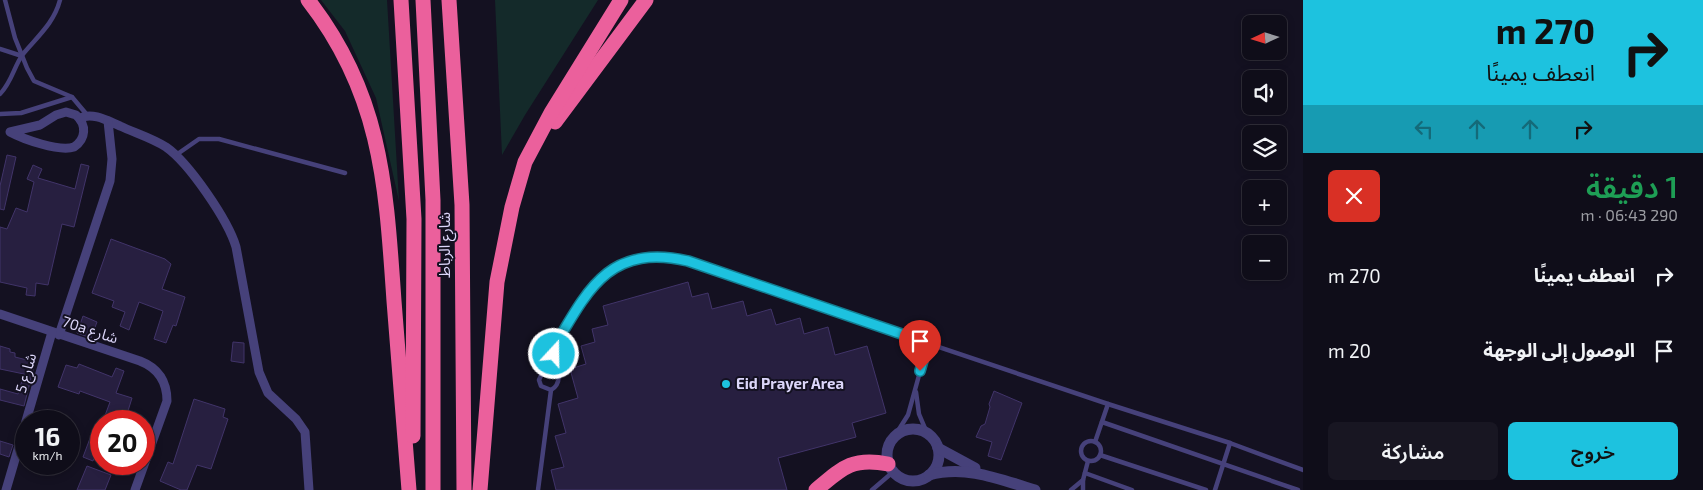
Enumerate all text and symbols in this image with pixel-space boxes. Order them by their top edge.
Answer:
text: 270 m [1496,9,1595,51]
north arrow [1242,15,1288,60]
map controls [1242,15,1287,280]
icon: right [1613,20,1678,85]
text: انعطف يمينًا [1486,59,1595,85]
button: sound [1242,70,1287,115]
icon: left [1410,115,1438,143]
icon: ahead [1463,115,1491,143]
icon: ahead [1516,115,1544,143]
icon: right [1569,115,1597,143]
button: layers [1242,125,1287,170]
text: 1 دقيقة [1586,168,1678,204]
button: close [1328,170,1380,222]
button: + [1242,180,1287,225]
text: 290 m · 06:43 [1580,205,1678,224]
street label: شارع الرباط [435,212,457,278]
button: − [1242,235,1287,280]
icon: right [1650,262,1678,290]
text: انعطف يمينًا [1534,263,1635,286]
text: 270 m [1328,264,1381,287]
street label: 70a شارع [59,312,121,350]
pin [899,320,941,371]
position arrow [527,327,579,379]
icon: arrive [906,327,934,355]
icon: arrive [1650,337,1678,365]
text: الوصول إلى الوجهة [1483,338,1635,361]
text: 20 m [1328,339,1371,362]
street label: شارع 5 [11,350,43,396]
place label: Eid Prayer Area [736,374,844,393]
marker: Eid Prayer Area [720,378,732,390]
speed limit sign: 20 [90,410,155,475]
text: 16 [35,421,60,451]
button: مشاركة [1328,422,1498,480]
button: خروج [1508,422,1678,480]
text: km/h [33,448,62,462]

